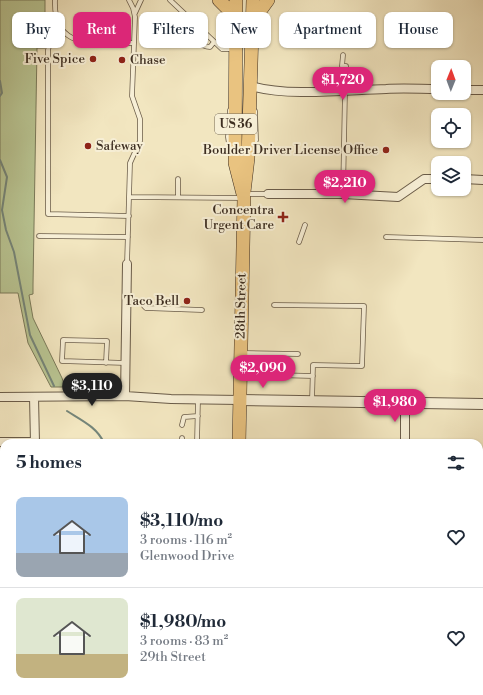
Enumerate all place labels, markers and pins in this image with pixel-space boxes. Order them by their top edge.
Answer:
place label: Five Spice [24,51,85,67]
place label: Chase [130,52,166,68]
marker: Five Spice [88,54,98,64]
marker: Chase [117,55,127,65]
pin: $1,720 [310,67,376,101]
place label: Safeway [96,138,144,154]
marker: Safeway [83,141,93,151]
place label: Boulder Driver License Office [202,142,378,158]
marker: Boulder Driver License Office [381,145,391,155]
pin: $2,210 [312,170,378,204]
place label: Concentra Urgent Care [203,202,274,233]
marker: Concentra Urgent Care [277,211,289,223]
place label: Taco Bell [124,293,179,309]
marker: Taco Bell [182,296,192,306]
pin: $2,090 [230,355,296,389]
pin: $3,110 [59,373,125,407]
pin: $1,980 [362,389,428,423]

